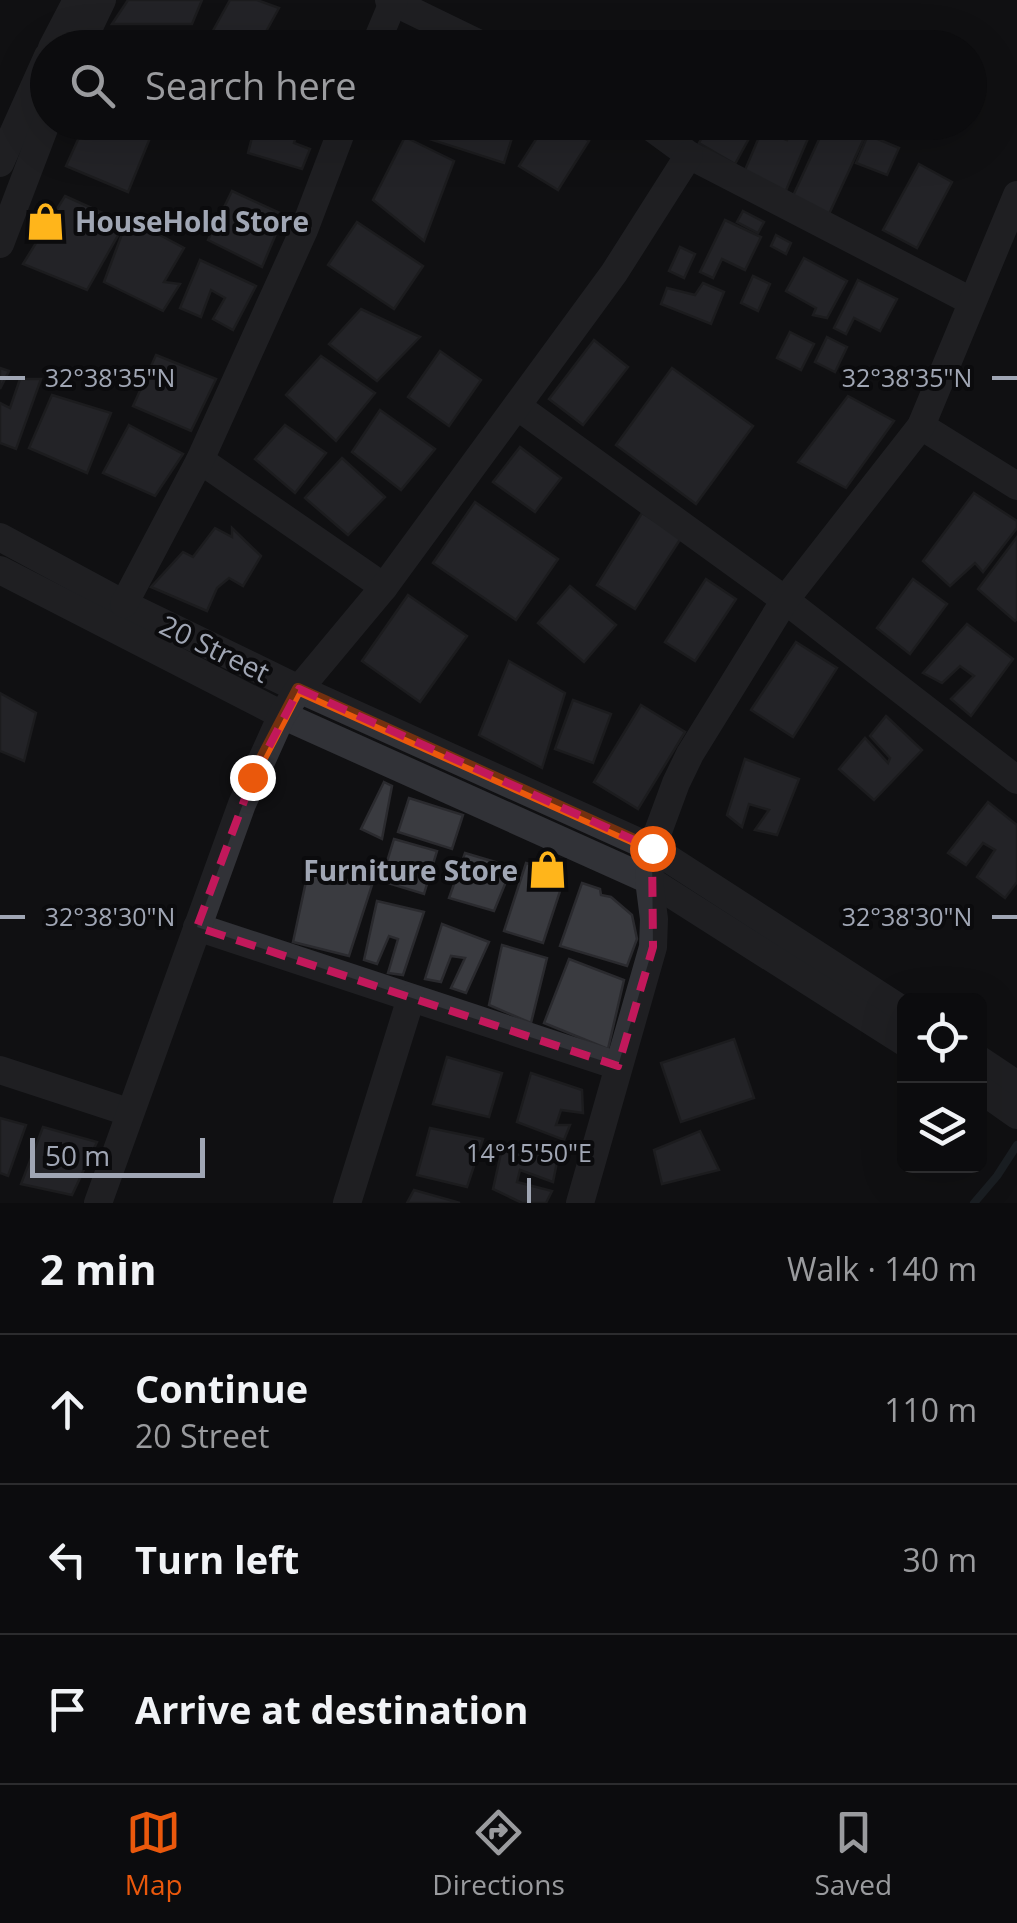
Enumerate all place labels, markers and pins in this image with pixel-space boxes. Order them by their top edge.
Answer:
shop icon: HouseHold Store [24,200,66,242]
place label: HouseHold Store [75,202,309,240]
shop icon: Furniture Store [527,849,569,891]
place label: Furniture Store [303,851,518,889]

